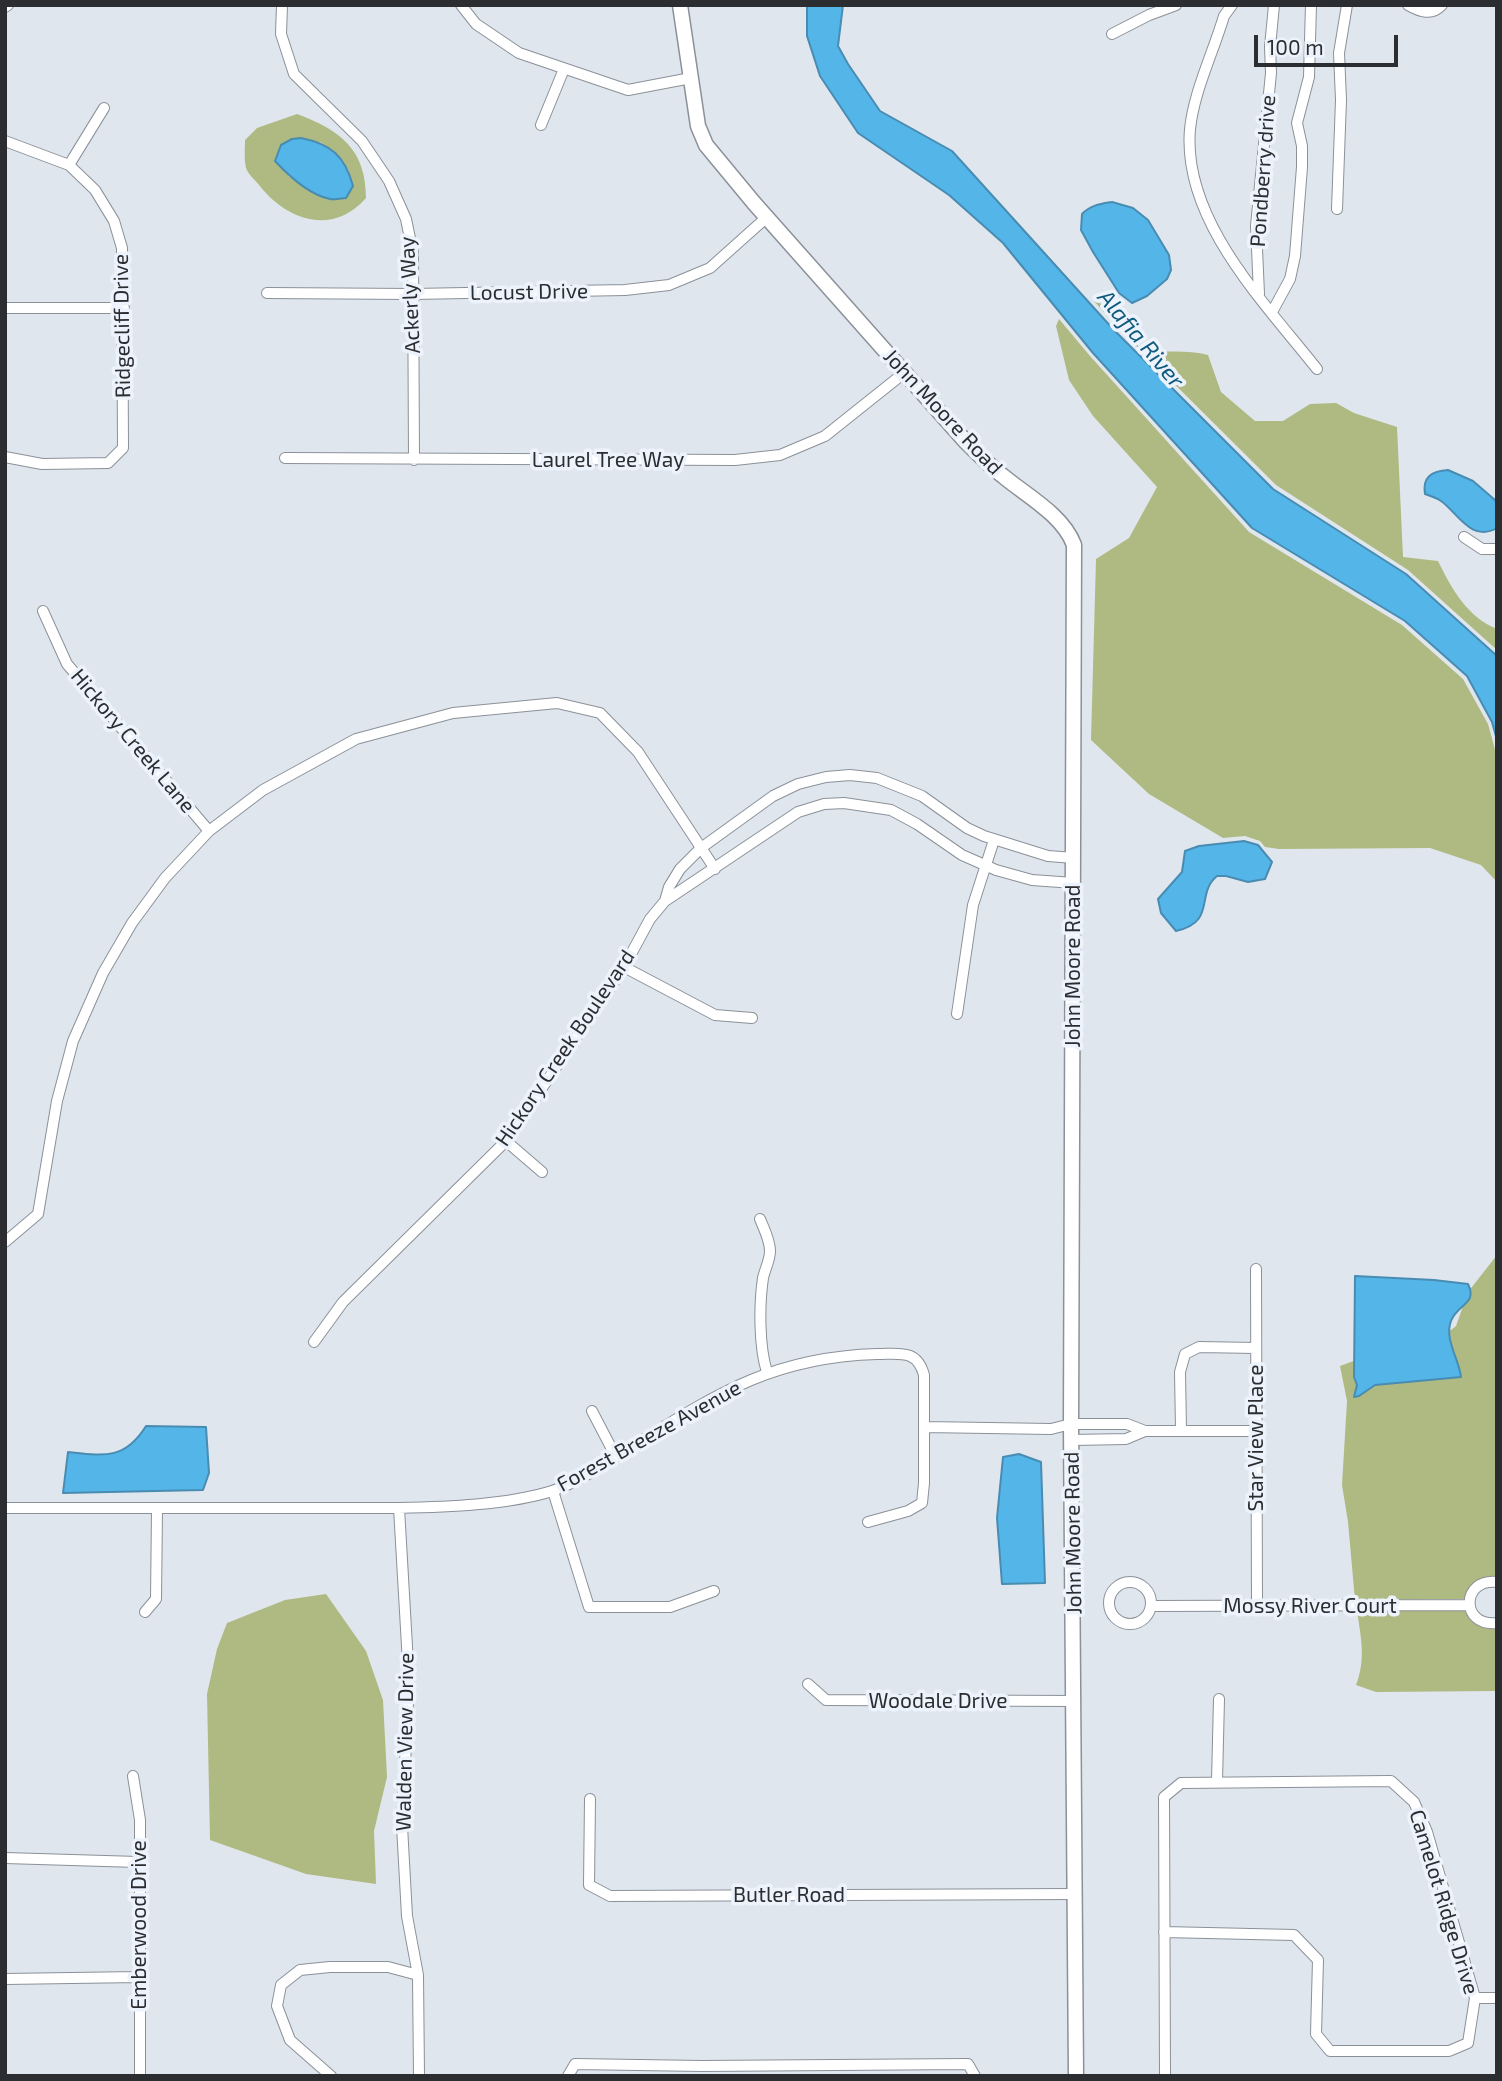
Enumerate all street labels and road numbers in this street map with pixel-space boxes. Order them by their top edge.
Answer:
street label: Pondberry drive [1245,94,1281,248]
street label: Ackerly Way [394,236,426,354]
street label: Ridgecliff Drive [108,254,136,398]
street label: Locust Drive [470,278,588,306]
street label: John Moore Road [878,344,1008,480]
street label: Laurel Tree Way [532,447,684,473]
street label: Hickory Creek Lane [66,664,200,818]
street label: John Moore Road [1060,885,1086,1047]
street label: Hickory Creek Boulevard [490,945,640,1151]
street label: Star View Place [1243,1364,1269,1512]
street label: Forest Breeze Avenue [553,1375,745,1497]
street label: John Moore Road [1059,1451,1087,1615]
street label: Mossy River Court [1223,1593,1397,1619]
street label: Walden View Drive [391,1652,419,1832]
street label: Woodale Drive [869,1688,1007,1714]
street label: Camelot Ridge Drive [1404,1807,1484,1997]
street label: Emberwood Drive [126,1840,152,2010]
street label: Butler Road [733,1882,845,1908]

